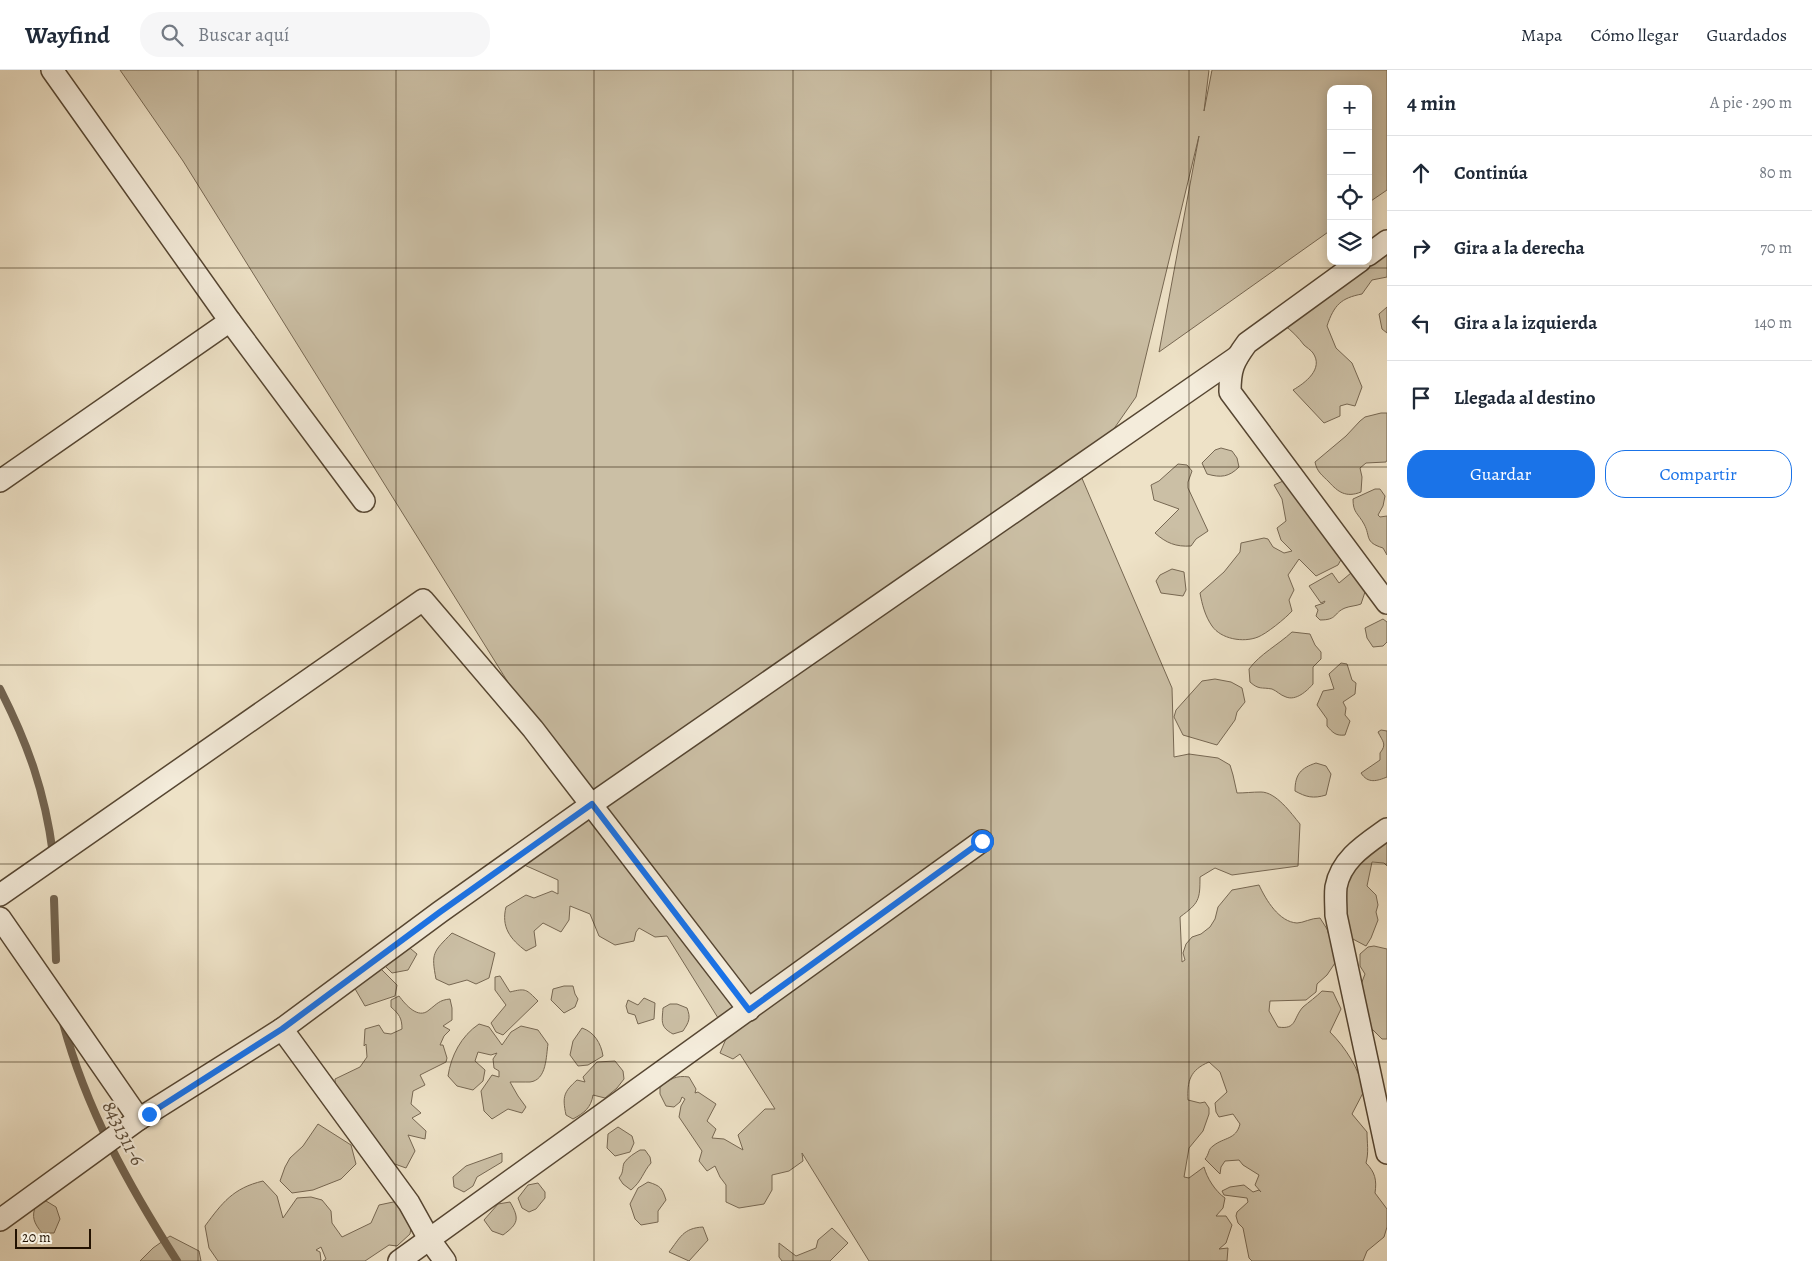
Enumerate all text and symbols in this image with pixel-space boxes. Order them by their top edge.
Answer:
search box [140,12,490,57]
text: Wayfind [25,19,110,51]
icon: search [158,21,186,49]
text: Buscar aquí [198,22,289,48]
text: Mapa [1521,23,1562,47]
text: Cómo llegar [1590,23,1679,47]
text: Guardados [1707,23,1787,47]
map controls [1327,85,1372,265]
button: + [1327,85,1372,130]
text: 4 min [1407,89,1456,117]
text: A pie · 290 m [1710,92,1792,114]
button: − [1327,130,1372,175]
icon: ahead [1407,159,1435,187]
text: Continúa [1454,160,1528,186]
text: 80 m [1759,162,1792,184]
button: locate [1327,175,1372,220]
button: layers [1327,220,1372,265]
icon: right [1407,234,1435,262]
text: Gira a la derecha [1454,235,1585,261]
text: 70 m [1760,237,1792,259]
icon: left [1407,309,1435,337]
text: Gira a la izquierda [1454,310,1597,336]
text: 140 m [1754,312,1792,334]
icon: arrive [1407,384,1435,412]
text: Llegada al destino [1454,385,1596,411]
button: Guardar [1407,450,1595,498]
button: Compartir [1605,450,1792,498]
route start [971,830,994,853]
water label: 8431311-6 [96,1096,151,1170]
route end [138,1103,161,1126]
scale bar [15,1226,91,1249]
text: 20 m [22,1228,51,1247]

